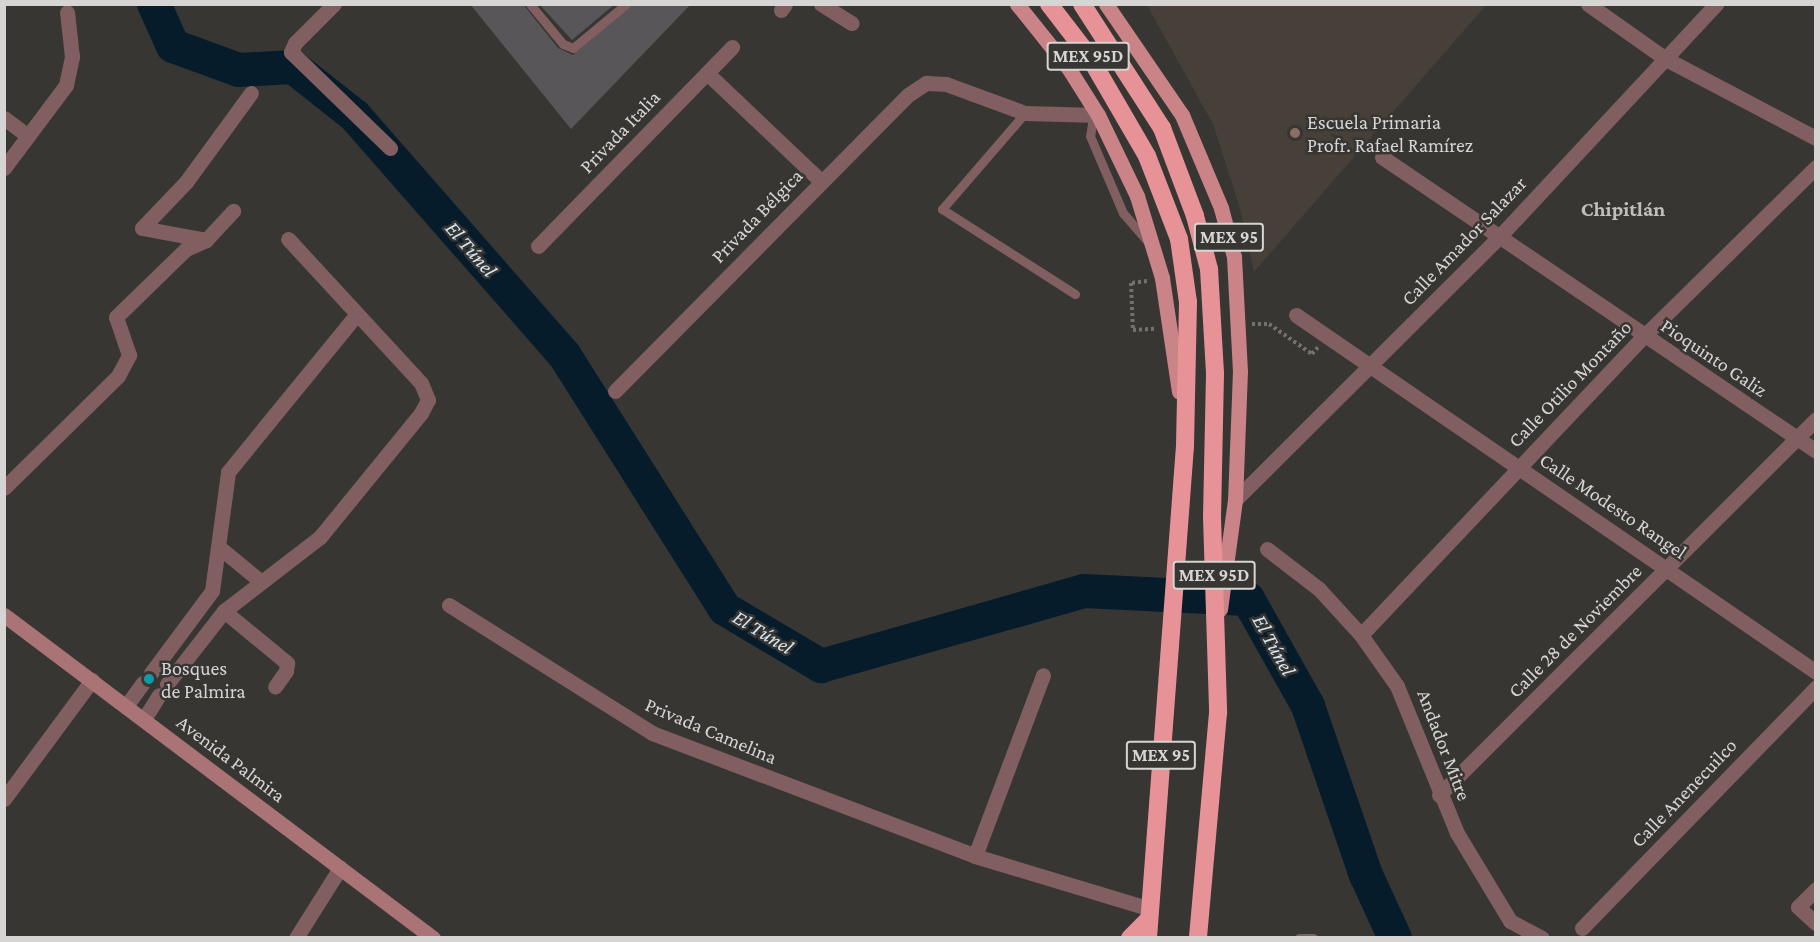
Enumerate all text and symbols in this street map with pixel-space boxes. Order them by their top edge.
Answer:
road number: MEX 95D [1046,41,1130,71]
street label: Privada Italia [575,86,665,178]
place label: Escuela Primaria Profr. Rafael Ramírez [1307,110,1473,157]
marker: Escuela Primaria Profr. Rafael Ramírez [1288,126,1302,140]
street label: Privada Bélgica [706,164,808,268]
street label: Calle Amador Salazar [1396,172,1532,310]
district label: Chipitlán [1581,196,1665,222]
water label: El Túnel [440,216,502,282]
road number: MEX 95 [1193,222,1265,252]
street label: Pioquinto Galiz [1656,314,1772,402]
street label: Calle Otilio Montaño [1503,316,1637,452]
street label: Calle Modesto Rangel [1535,448,1691,564]
street label: Calle 28 de Noviembre [1503,559,1647,703]
road number: MEX 95D [1172,560,1256,590]
water label: El Túnel [728,604,798,660]
water label: El Túnel [1247,610,1301,680]
place label: Bosques de Palmira [161,656,246,703]
marker: Bosques de Palmira [142,672,156,686]
street label: Andador Mitre [1412,686,1476,804]
street label: Privada Camelina [642,692,780,770]
street label: Avenida Palmira [172,710,290,808]
street label: Calle Anenecuilco [1626,734,1742,852]
road number: MEX 95 [1125,740,1197,770]

